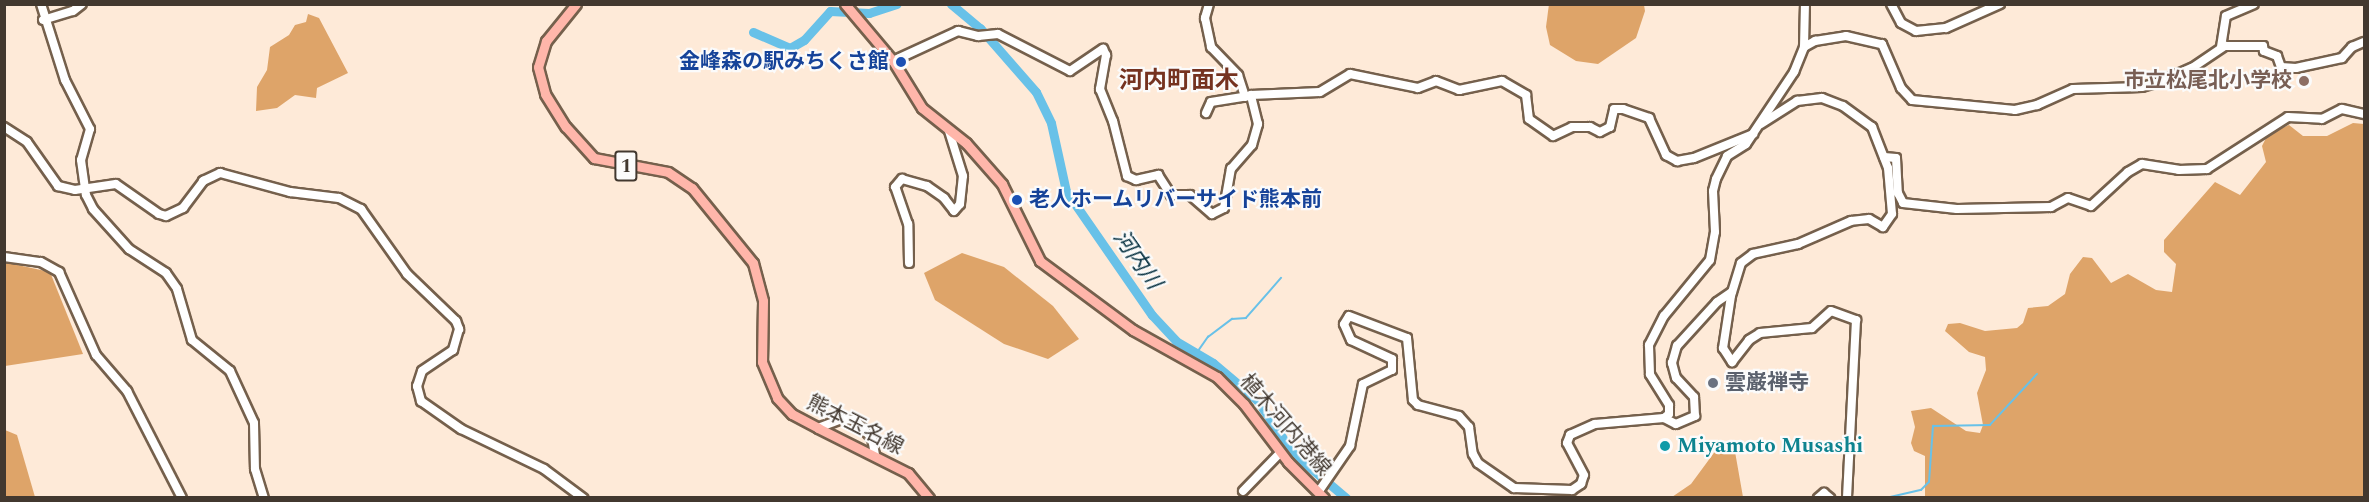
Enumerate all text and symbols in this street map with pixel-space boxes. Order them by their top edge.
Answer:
place label: 金峰森の駅みちくさ館 [679,49,889,75]
marker: 金峰森の駅みちくさ館 [894,55,908,69]
district label: 河内町面木 [1119,68,1239,96]
place label: 市立松尾北小学校 [2124,68,2292,94]
marker: 市立松尾北小学校 [2297,74,2311,88]
road number: 1 [614,149,638,183]
place label: 老人ホームリバーサイド熊本前 [1029,187,1323,213]
marker: 老人ホームリバーサイド熊本前 [1010,193,1024,207]
water label: 河内川 [1107,225,1167,295]
street label: 植木河内港線 [1234,369,1336,481]
place label: 雲巌禅寺 [1725,370,1809,396]
marker: 雲巌禅寺 [1706,376,1720,390]
street label: 熊本玉名線 [803,390,907,460]
place label: Miyamoto Musashi [1677,433,1863,459]
marker: Miyamoto Musashi [1658,439,1672,453]

